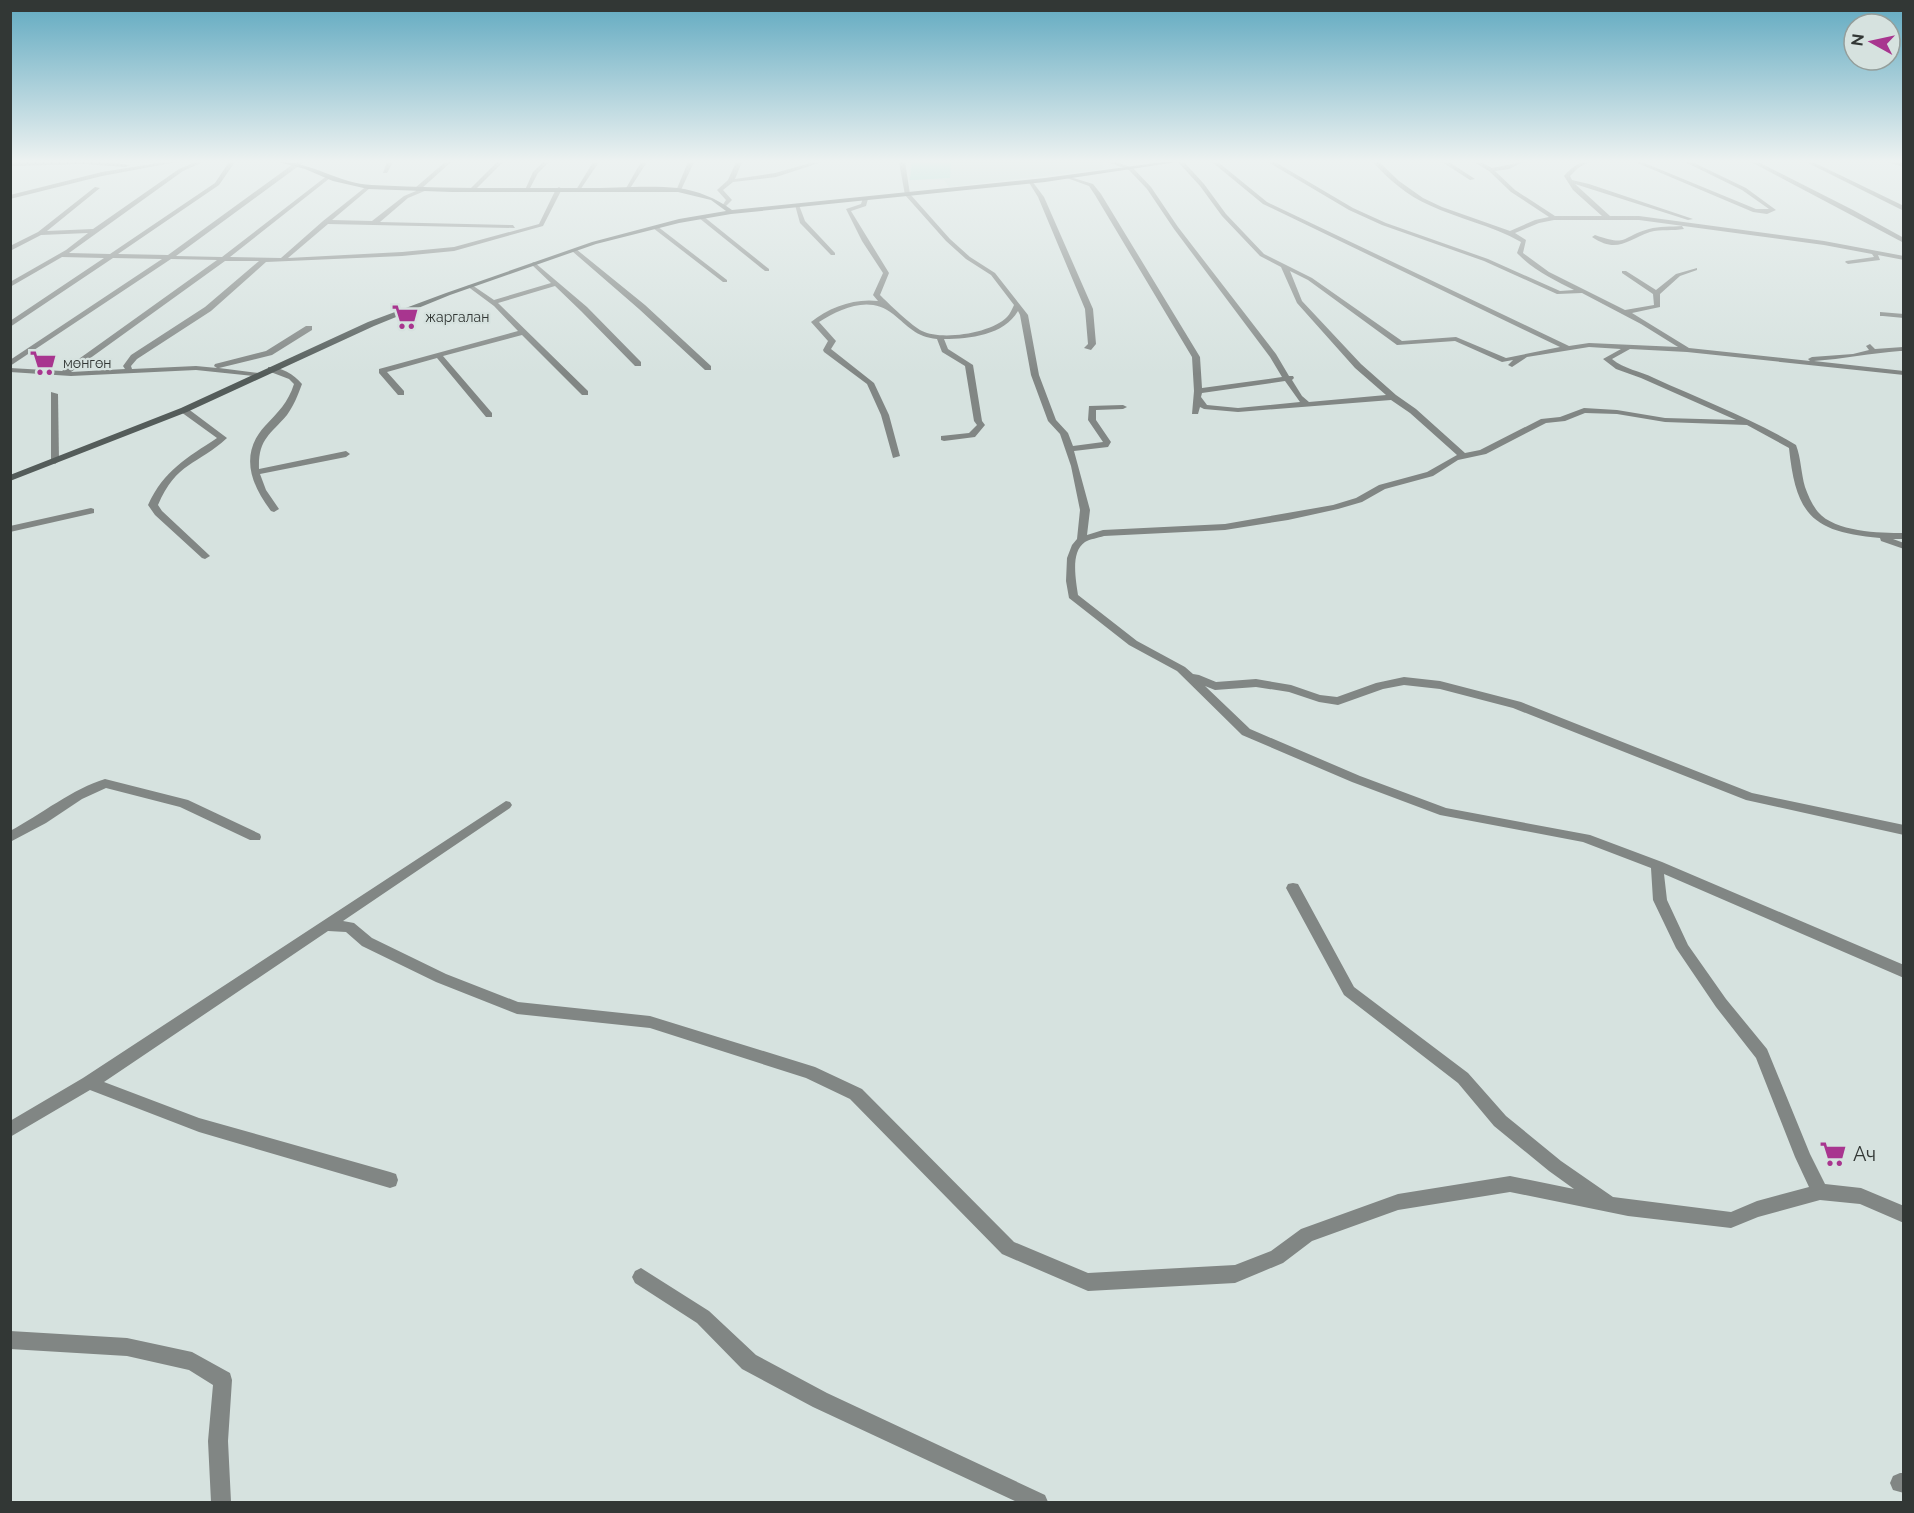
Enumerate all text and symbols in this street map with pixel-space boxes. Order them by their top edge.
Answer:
north arrow [1842,12,1902,72]
text: N [1847,33,1868,47]
supermarket icon: жаргалан [390,302,420,332]
place label: жаргалан [425,309,489,325]
supermarket icon: мөнгөн [28,348,58,378]
place label: мөнгөн [63,355,111,371]
supermarket icon: Ач [1818,1139,1848,1169]
place label: Ач [1853,1142,1876,1166]

